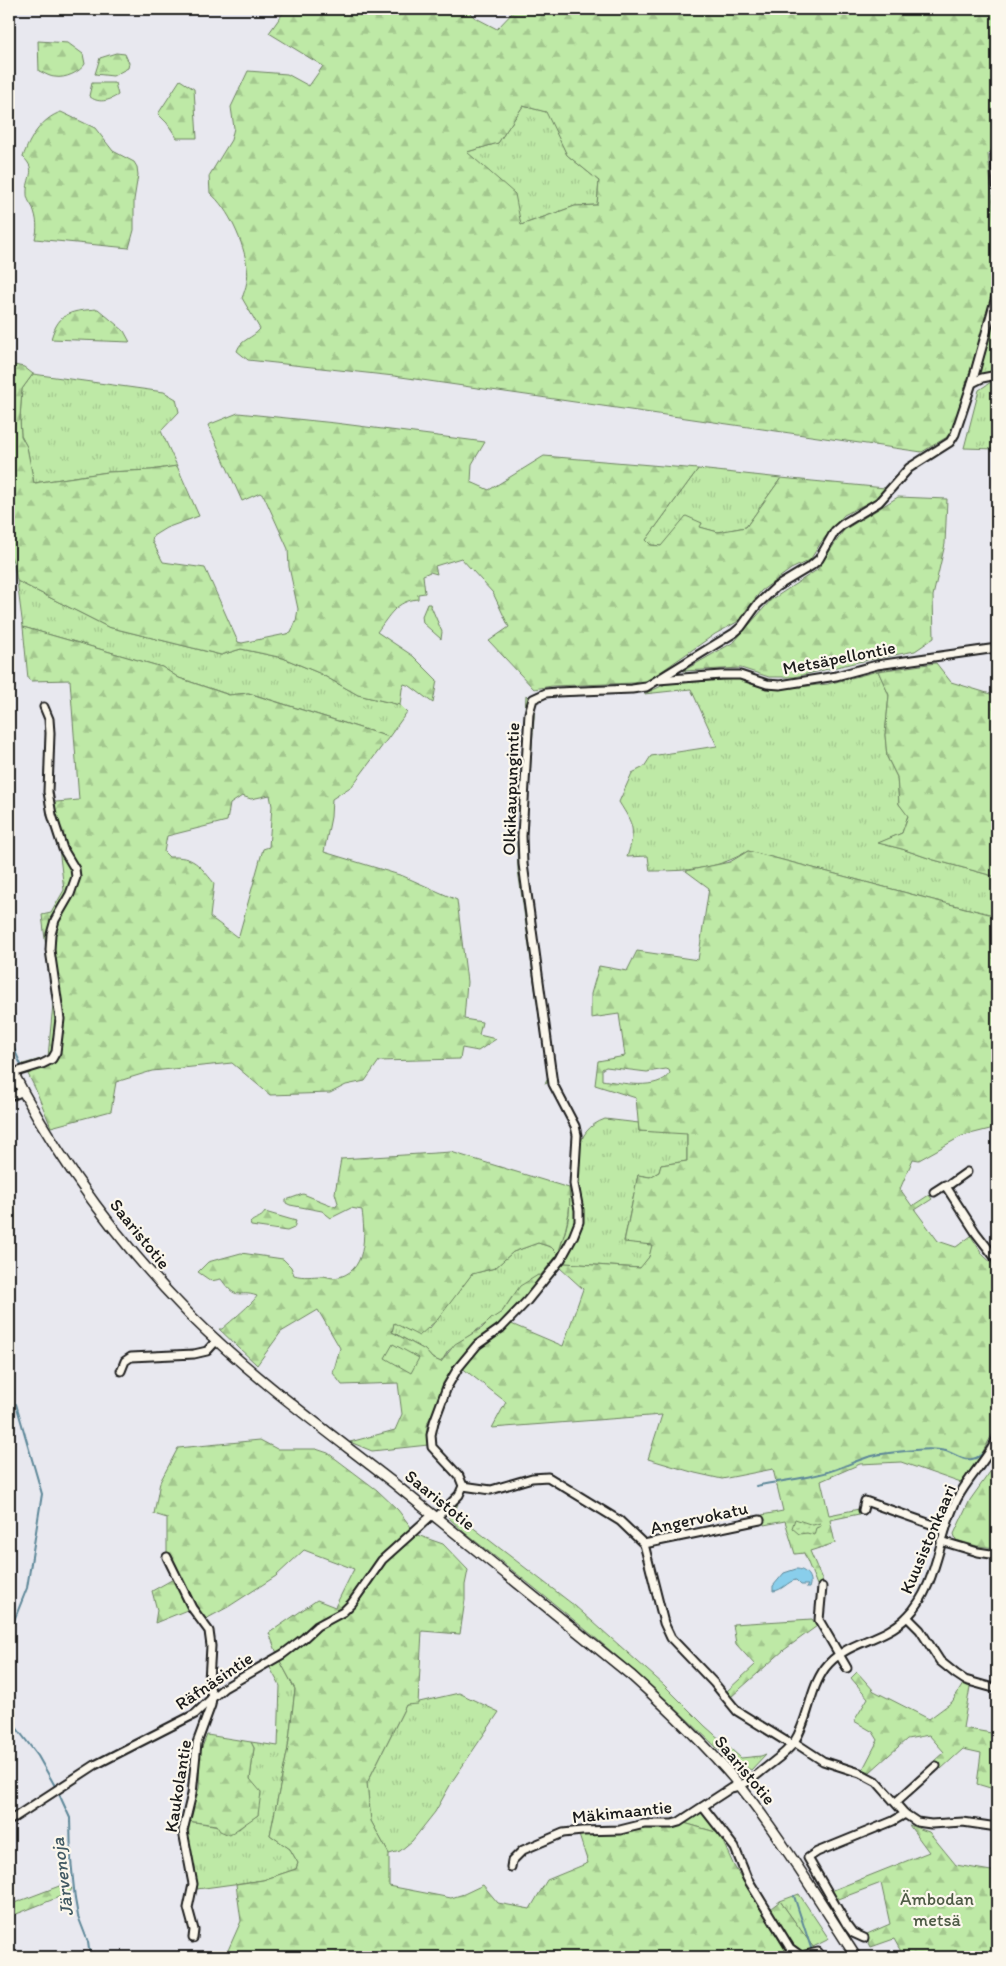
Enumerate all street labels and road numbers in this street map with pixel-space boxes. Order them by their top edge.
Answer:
street label: Metsäpellontie [781,636,897,680]
street label: Olkikaupungintie [498,722,524,856]
street label: Saaristotie [105,1194,175,1274]
street label: Saaristotie [400,1465,480,1535]
street label: Kuusistonkaari [895,1481,961,1597]
street label: Angervokatu [648,1497,750,1539]
street label: Räfnäsintie [171,1647,257,1715]
street label: Saaristotie [710,1731,780,1809]
street label: Kaukolantie [160,1738,196,1834]
street label: Mäkimaantie [571,1796,673,1828]

